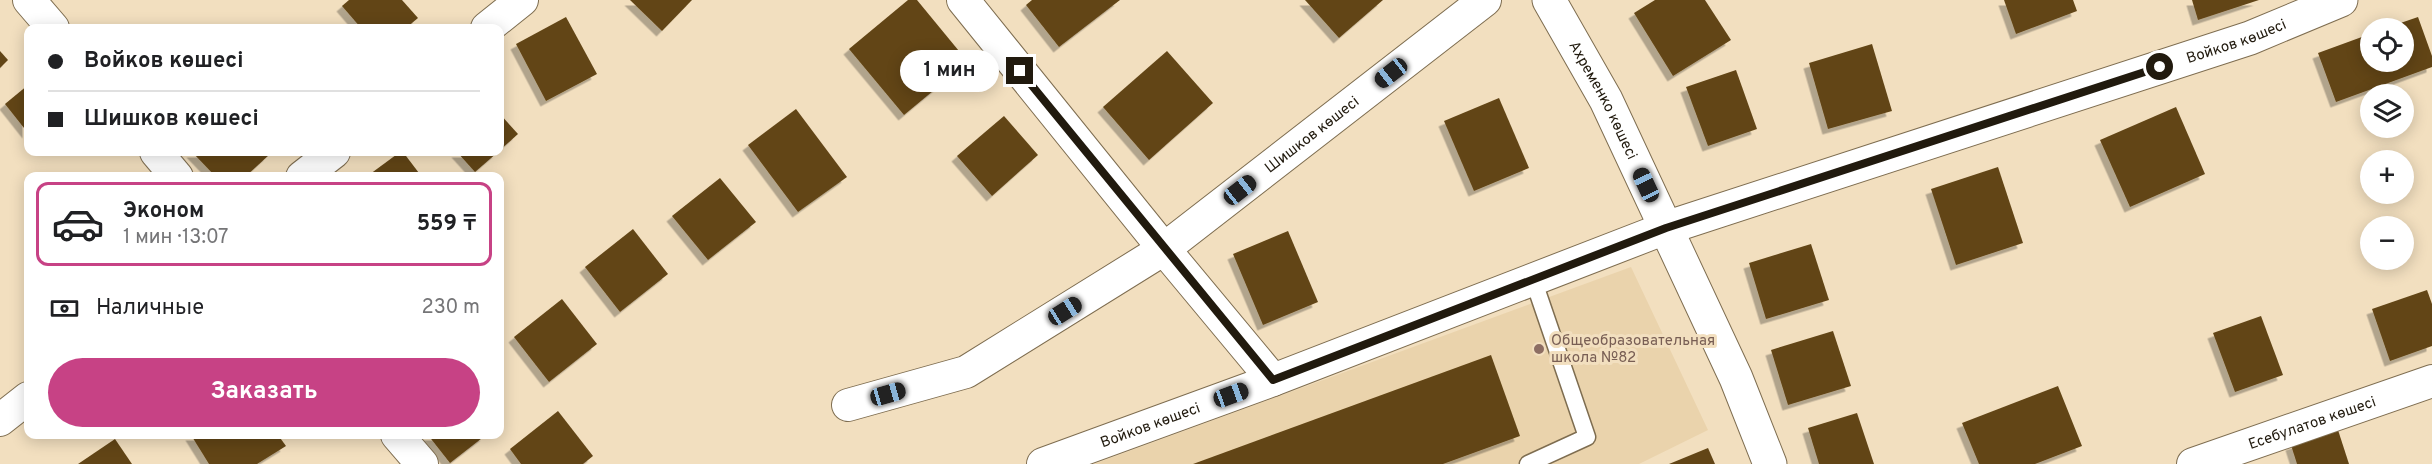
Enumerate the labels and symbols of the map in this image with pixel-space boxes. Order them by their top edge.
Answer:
street label: Войков көшесі [2184,16,2290,69]
street label: Ахременко көшесі [1563,38,1641,163]
callout: 1 мин [900,50,999,92]
route start [2146,53,2173,80]
car [1371,55,1411,91]
route end [1006,57,1033,84]
street label: Шишков көшесі [1262,93,1364,178]
car [1630,165,1662,205]
car [1220,172,1260,208]
car [1045,294,1085,328]
place label: Общеобразовательная школа №82 [1551,332,1715,368]
marker: Общеобразовательная школа №82 [1532,342,1546,356]
car [868,380,908,408]
car [1211,380,1251,410]
street label: Есебулатов көшесі [2246,393,2379,455]
street label: Войков көшесі [1098,399,1203,453]

